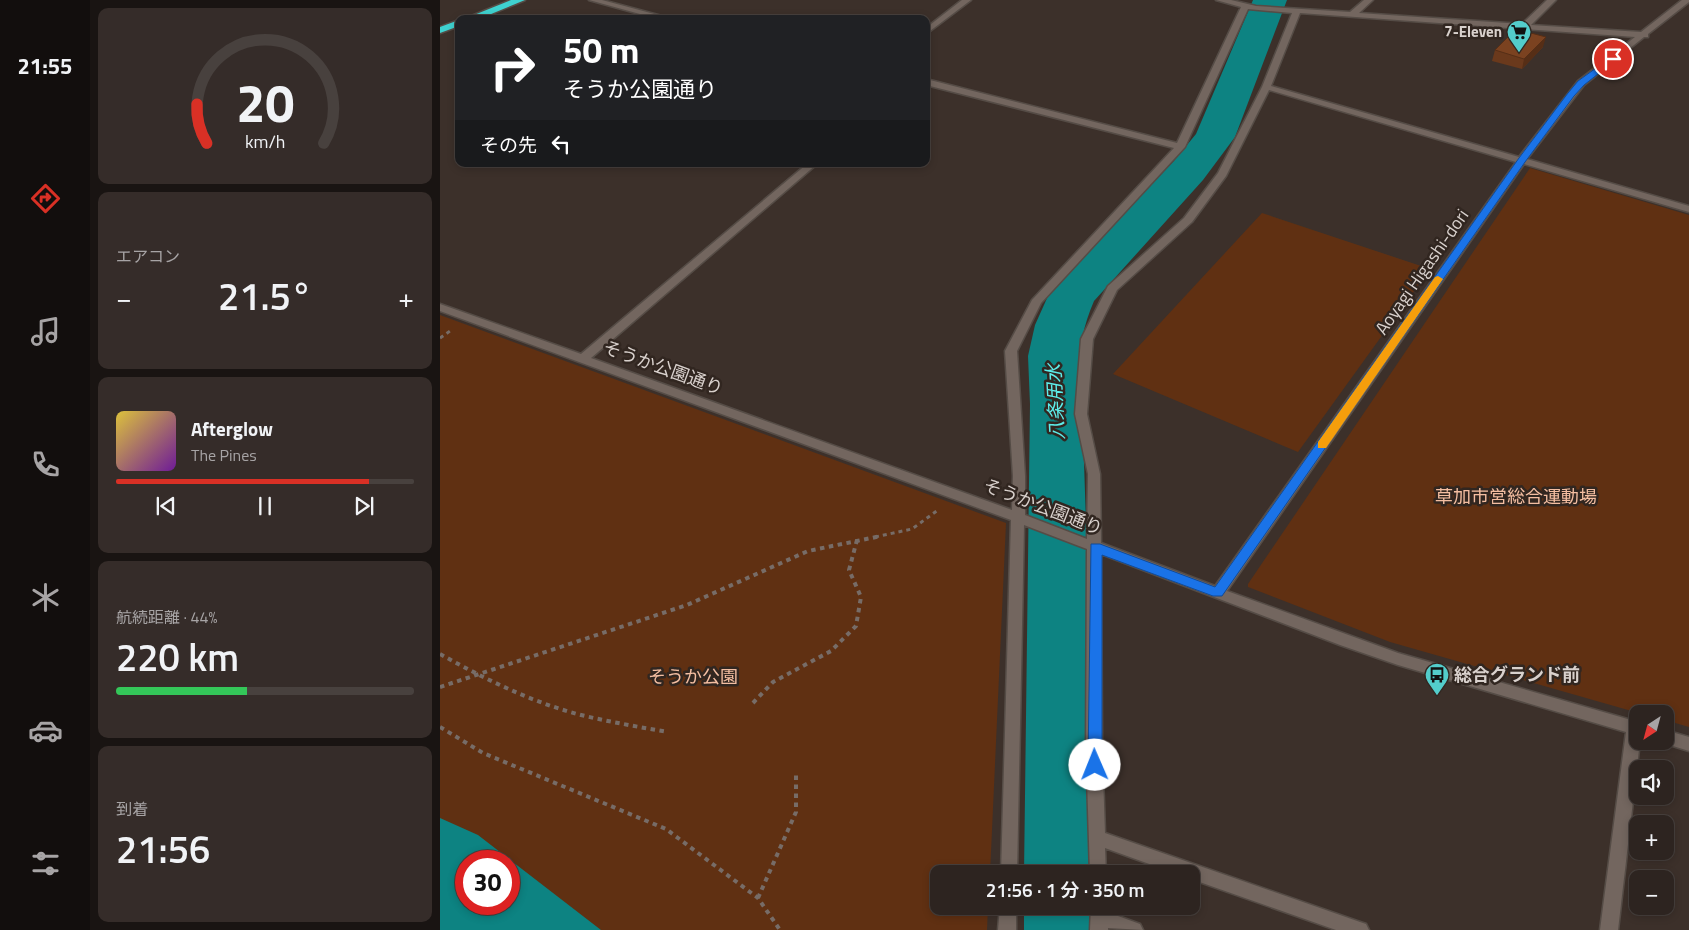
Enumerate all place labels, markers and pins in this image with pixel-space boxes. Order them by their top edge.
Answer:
supermarket icon: 7-Eleven [1506,19,1532,53]
place label: 7-Eleven [1444,20,1502,43]
pin [1592,38,1634,80]
place label: 総合グランド前 [1454,661,1580,688]
bus stop icon: 総合グランド前 [1424,662,1450,696]

